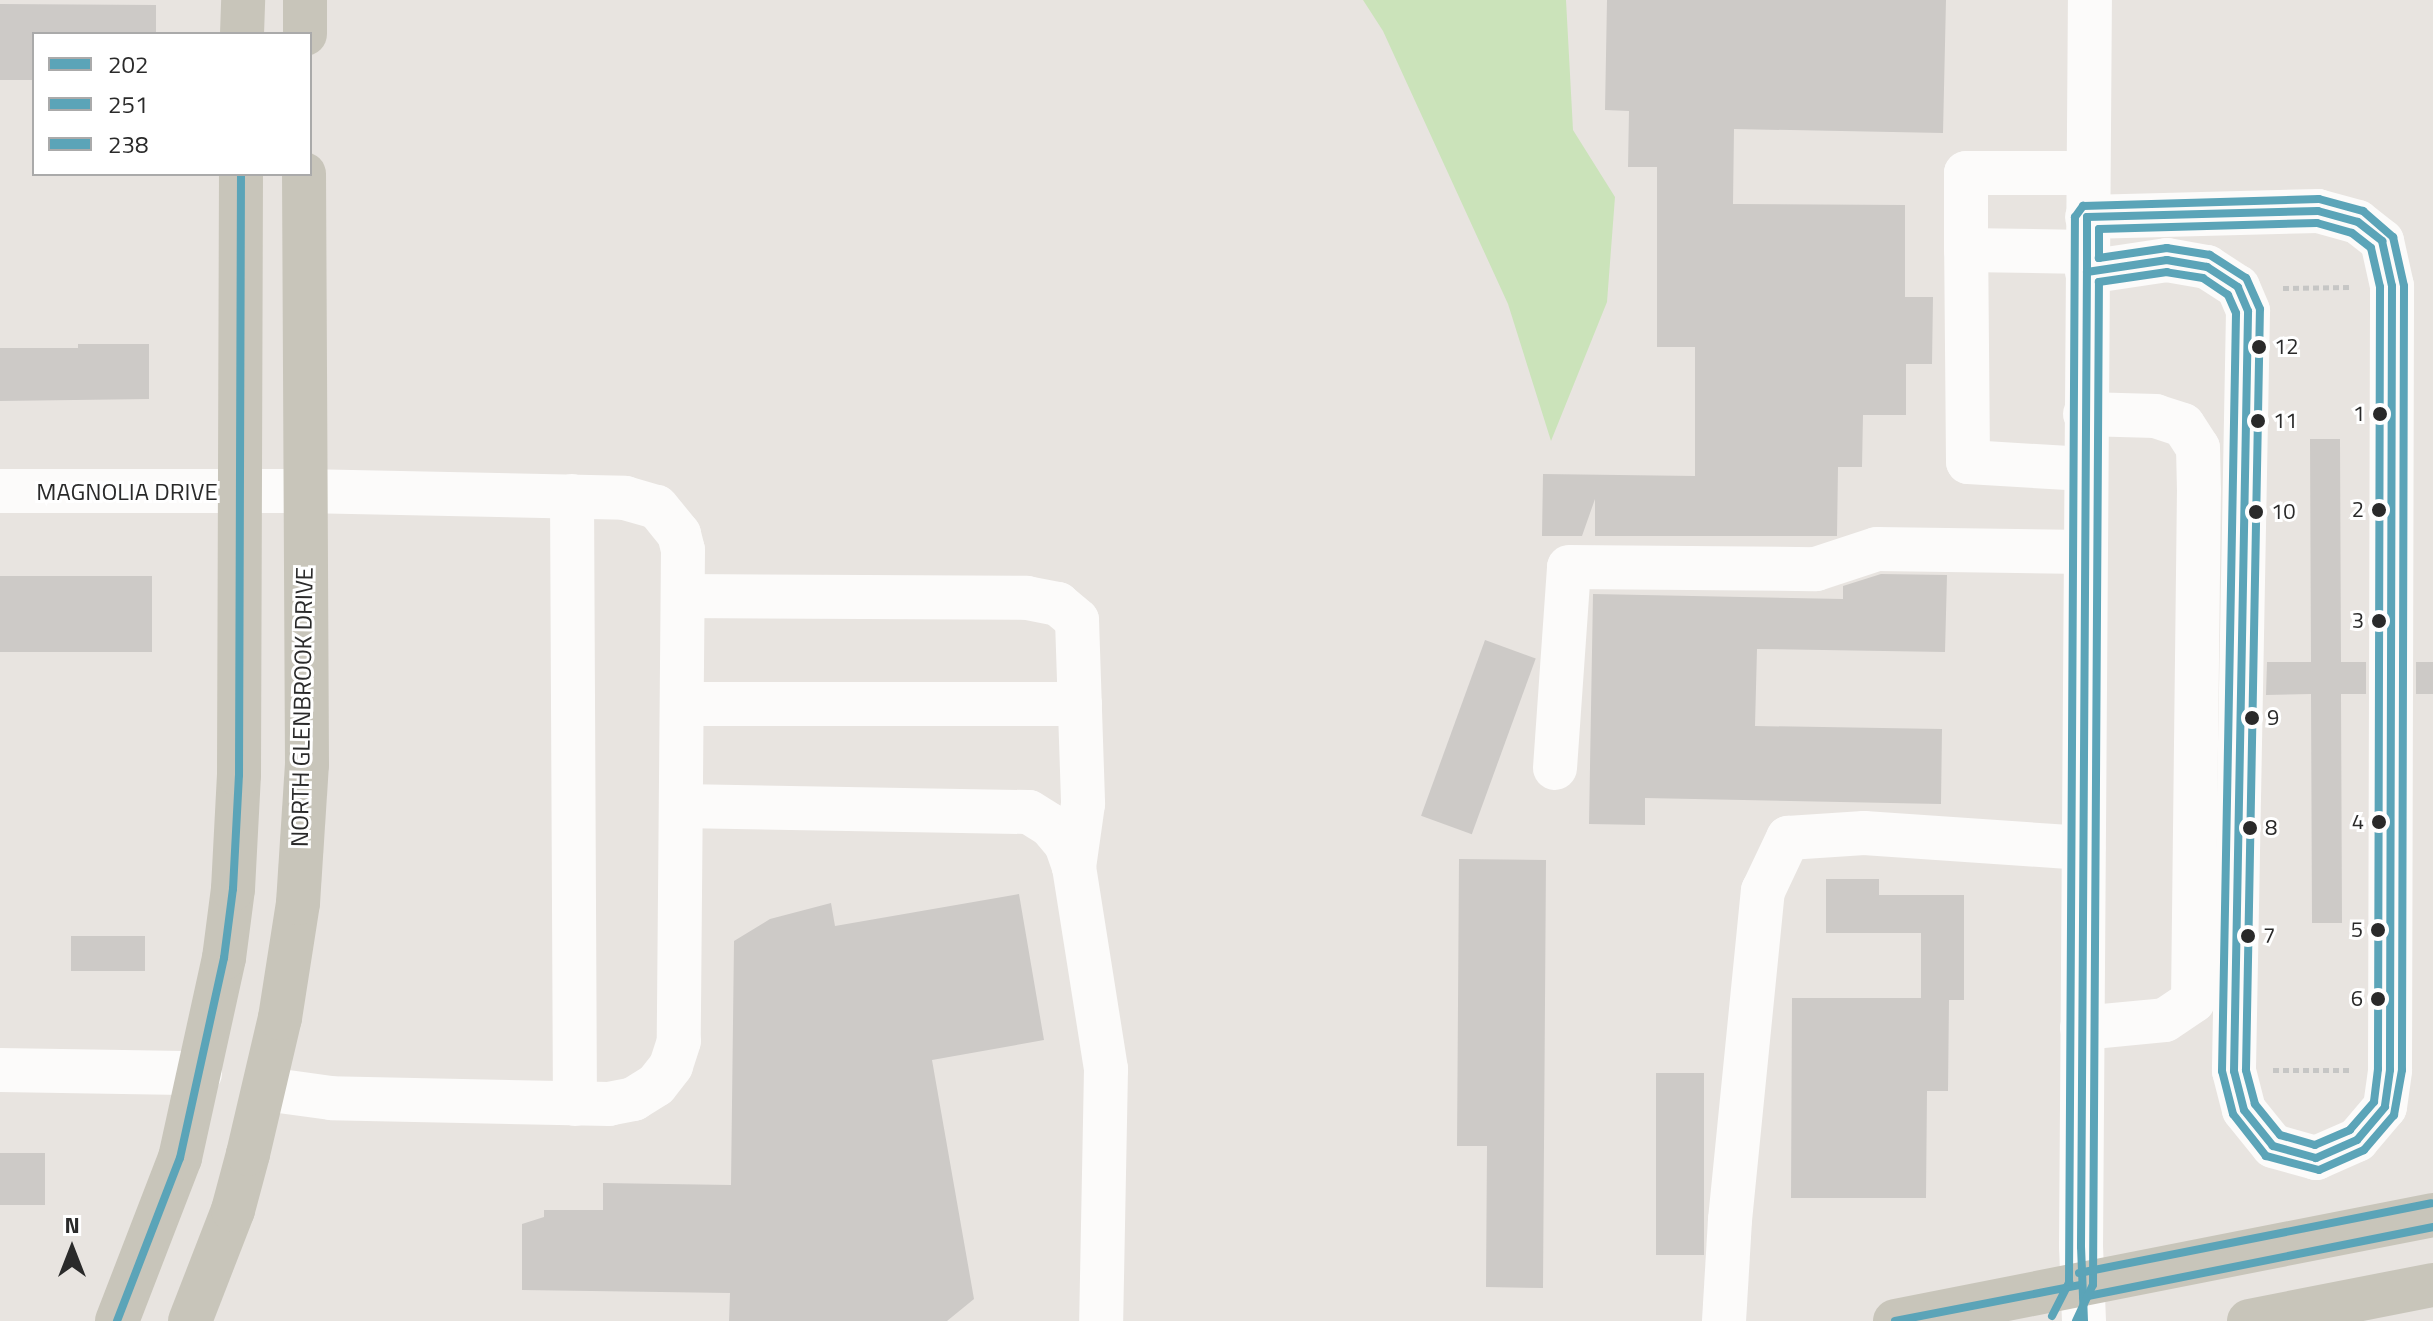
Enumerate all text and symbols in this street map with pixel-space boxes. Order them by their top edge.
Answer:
legend [32,32,312,176]
text: 202 [108,46,148,82]
text: 251 [108,86,148,122]
text: 238 [108,126,148,162]
place label: 12 [2274,334,2299,360]
marker: 12 [2251,339,2267,355]
place label: 1 [2353,401,2365,427]
marker: 1 [2372,406,2388,422]
place label: 11 [2273,408,2298,434]
marker: 11 [2250,413,2266,429]
street label: MAGNOLIA DRIVE [36,478,218,506]
place label: 2 [2352,497,2364,523]
place label: 10 [2271,499,2296,525]
marker: 2 [2371,502,2387,518]
marker: 10 [2248,504,2264,520]
street label: NORTH GLENBROOK DRIVE [285,567,319,847]
place label: 3 [2352,608,2364,634]
marker: 3 [2371,613,2387,629]
place label: 9 [2267,705,2279,731]
marker: 9 [2244,710,2260,726]
place label: 4 [2352,809,2364,835]
marker: 4 [2371,814,2387,830]
place label: 8 [2265,815,2277,841]
marker: 8 [2242,820,2258,836]
place label: 5 [2351,917,2363,943]
marker: 5 [2370,922,2386,938]
place label: 7 [2263,923,2275,949]
marker: 7 [2240,928,2256,944]
place label: 6 [2351,986,2363,1012]
marker: 6 [2370,991,2386,1007]
text: N [64,1208,80,1242]
north arrow [32,1209,112,1289]

